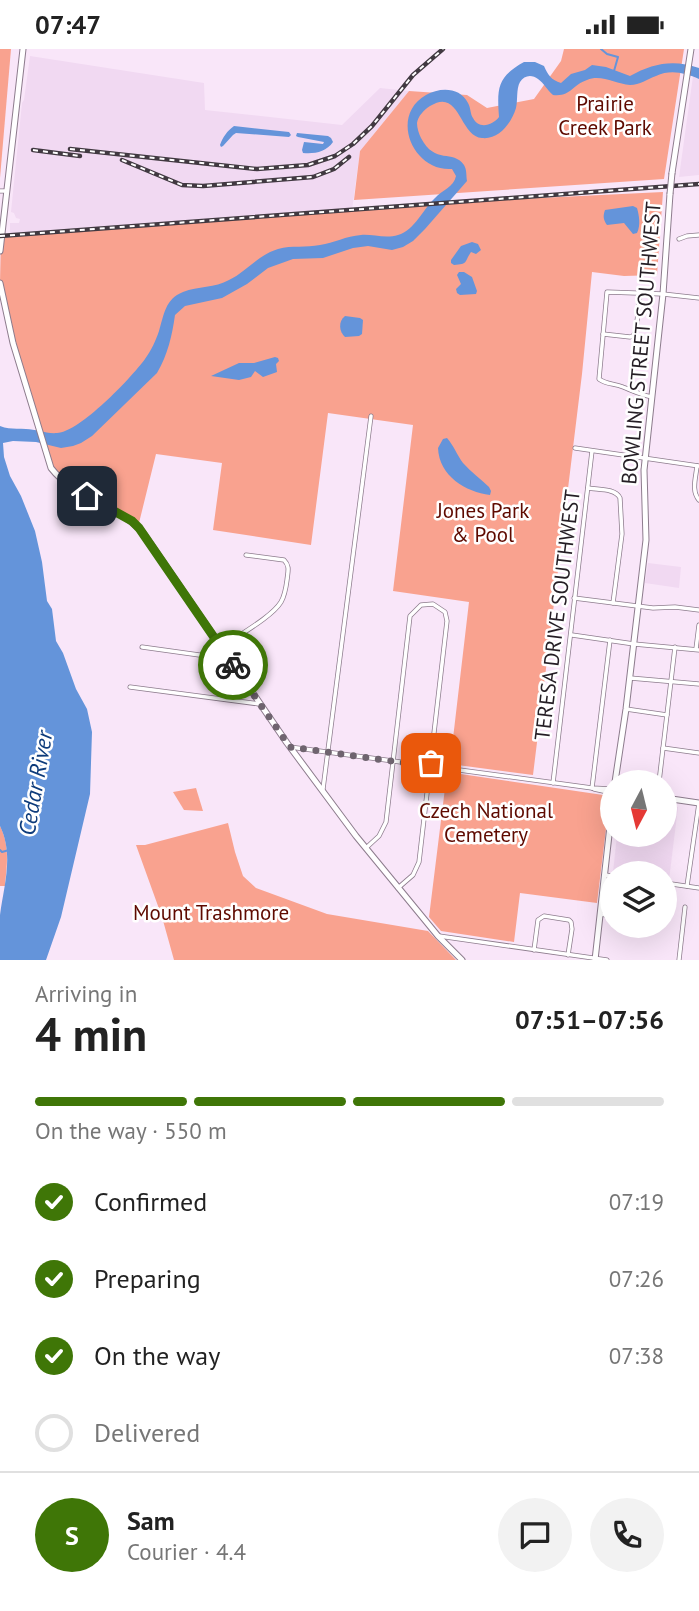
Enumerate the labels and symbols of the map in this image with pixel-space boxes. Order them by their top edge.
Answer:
park label: Prairie Creek Park [558,90,652,141]
street label: BOWLING STREET SOUTHWEST [615,200,667,486]
pin [57,466,117,526]
street label: TERESA DRIVE SOUTHWEST [528,488,586,742]
park label: Jones Park & Pool [436,497,529,548]
courier [198,630,268,700]
water label: Cedar River [12,727,59,837]
pin [401,733,461,793]
north arrow [600,770,677,847]
park label: Czech National Cemetery [419,797,553,848]
park label: Mount Trashmore [133,899,289,926]

